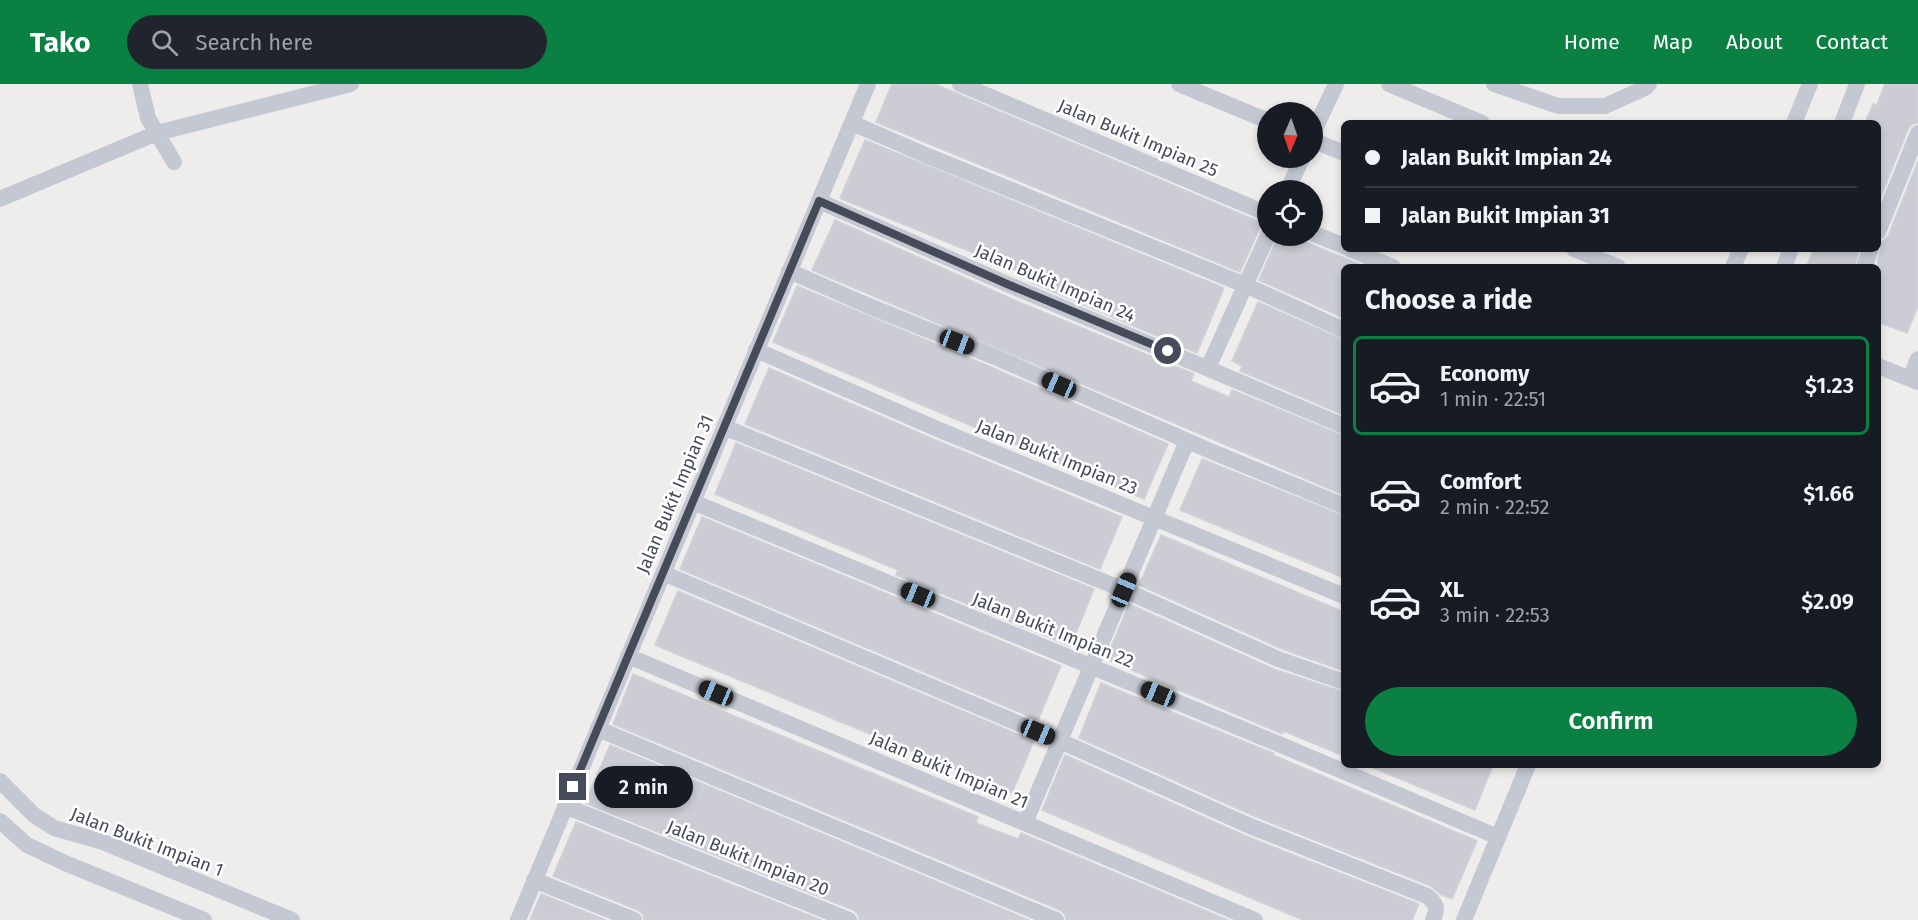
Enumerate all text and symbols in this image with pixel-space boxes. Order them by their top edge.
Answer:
search box [127,15,547,69]
text: Tako [30,26,91,59]
icon: search [148,26,181,59]
text: Search here [196,29,313,56]
text: Home [1564,29,1620,55]
text: Map [1653,29,1693,55]
text: About [1726,29,1783,55]
text: Contact [1816,29,1888,55]
street label: Jalan Bukit Impian 25 [1055,94,1221,182]
north arrow [1257,102,1323,168]
map controls [1257,102,1323,246]
text: Jalan Bukit Impian 24 [1401,144,1612,171]
button: locate [1257,180,1323,246]
text: Jalan Bukit Impian 31 [1401,202,1610,229]
street label: Jalan Bukit Impian 24 [972,239,1139,327]
text: Choose a ride [1365,284,1532,316]
car [937,327,977,357]
route start [1154,337,1181,364]
icon: car [1368,359,1422,413]
text: Economy [1440,360,1529,387]
car [1039,369,1079,401]
text: $1.23 [1805,372,1854,399]
text: 1 min · 22:51 [1440,387,1546,411]
street label: Jalan Bukit Impian 31 [632,411,718,577]
street label: Jalan Bukit Impian 23 [973,415,1141,499]
icon: car [1368,467,1422,521]
text: Comfort [1440,468,1521,495]
text: $1.66 [1803,480,1854,507]
text: 2 min · 22:52 [1440,495,1549,519]
car [1109,570,1139,610]
icon: car [1368,575,1422,629]
text: XL [1440,576,1464,603]
car [898,580,938,610]
street label: Jalan Bukit Impian 22 [969,588,1137,672]
text: $2.09 [1801,588,1854,615]
text: 3 min · 22:53 [1440,603,1550,627]
car [696,678,736,708]
car [1138,679,1178,709]
button: Confirm [1365,687,1857,756]
car [1018,717,1058,747]
street label: Jalan Bukit Impian 21 [866,727,1032,813]
callout: 2 min [594,766,693,808]
route end [559,773,586,800]
text: 2 min [619,775,668,799]
street label: Jalan Bukit Impian 1 [68,803,226,881]
street label: Jalan Bukit Impian 20 [664,815,832,901]

